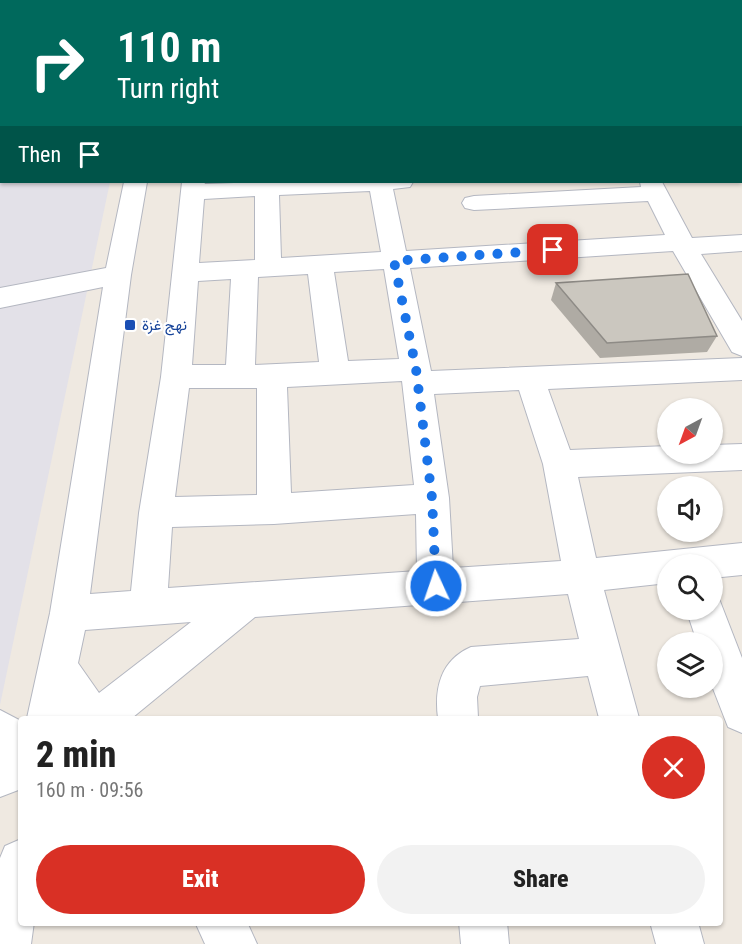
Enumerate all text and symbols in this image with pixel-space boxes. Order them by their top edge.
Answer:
text: 110 m [117,23,222,72]
icon: right [18,24,96,102]
text: Turn right [117,73,219,105]
icon: arrive [73,138,106,171]
text: Then [18,142,61,167]
pin [527,224,578,275]
icon: arrive [536,233,569,266]
place label: نهج غزة [142,316,187,336]
marker: نهج غزة [123,318,137,332]
north arrow [657,398,723,464]
map controls [657,398,723,698]
button: sound [657,476,723,542]
position arrow [404,554,468,618]
button: search [657,554,723,620]
button: layers [657,632,723,698]
text: 2 min [36,734,116,776]
button: close [642,736,705,799]
text: 160 m · 09:56 [36,778,143,802]
button: Exit [36,845,365,914]
button: Share [377,845,705,914]

